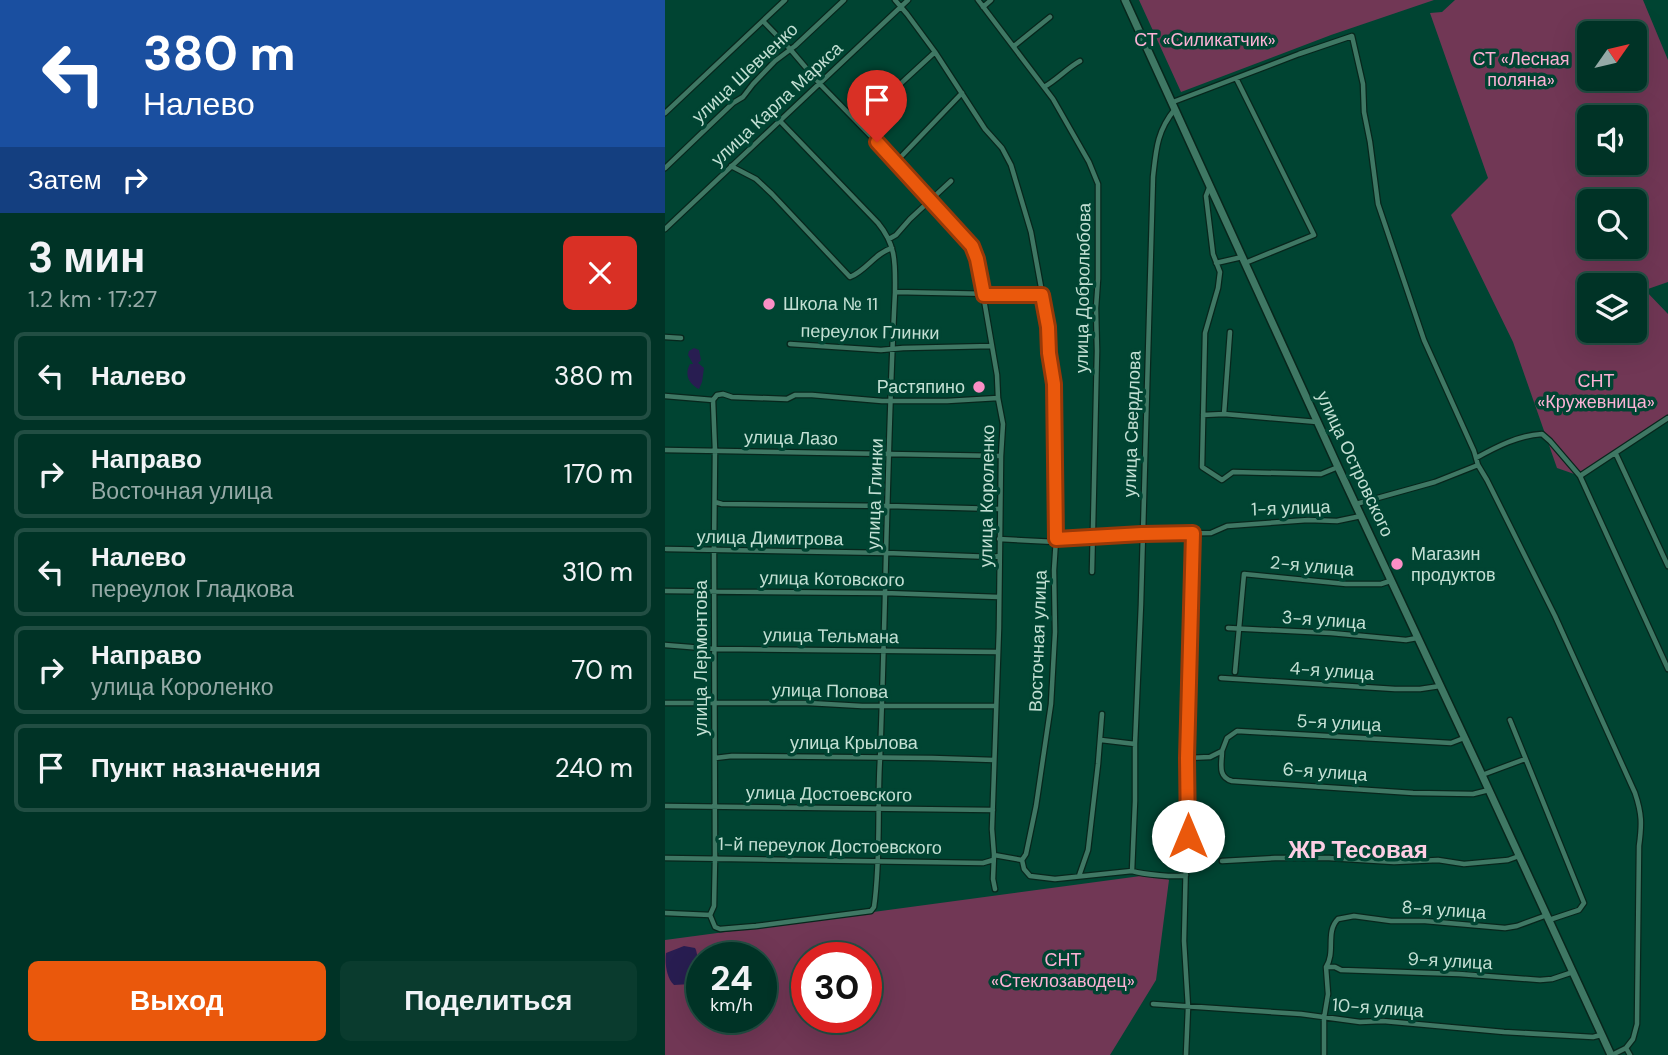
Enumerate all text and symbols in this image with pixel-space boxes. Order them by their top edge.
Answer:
street label: улица Шевченко [687,18,803,128]
text: 380 m [143,21,296,85]
north arrow [1577,21,1647,91]
map controls [1577,21,1647,343]
icon: left [28,28,119,119]
park label: СТ «Силикатчик» [1134,28,1276,52]
street label: улица Карла Маркса [706,36,849,171]
park label: СТ «Лесная поляна» [1473,47,1569,92]
pin [847,70,907,142]
icon: arrive [858,81,896,119]
text: Налево [143,83,255,125]
button: sound [1577,105,1647,175]
icon: right [116,161,154,199]
text: Затем [28,163,102,197]
button: search [1577,189,1647,259]
street label: улица Добролюбова [1070,202,1097,373]
text: 3 мин [28,230,145,285]
button: close [563,236,637,310]
button: layers [1577,273,1647,343]
text: 1.2 km · 17:27 [28,284,157,314]
place label: Школа № 11 [783,292,878,316]
marker: Школа № 11 [761,296,777,312]
street label: переулок Глинки [800,319,940,345]
street label: улица Свердлова [1117,349,1147,498]
icon: left [32,357,70,395]
text: Налево [91,359,186,393]
text: 380 m [554,359,633,393]
park label: СНТ «Кружевница» [1537,369,1655,414]
place label: Растяпино [877,375,965,399]
marker: Растяпино [971,379,987,395]
street label: улица Островского [1311,387,1399,541]
street label: улица Короленко [974,424,1000,568]
street label: улица Лазо [744,425,838,451]
street label: улица Глинки [861,438,889,550]
text: Направо [91,442,202,476]
icon: right [32,455,70,493]
text: 170 m [564,457,633,491]
text: Восточная улица [91,476,272,506]
street label: 1-я улица [1251,495,1332,521]
street label: улица Димитрова [697,525,844,551]
text: Налево [91,540,186,574]
place label: Магазин продуктов [1411,542,1496,587]
street label: 2-я улица [1269,550,1356,582]
icon: left [32,553,70,591]
text: 310 m [562,555,633,589]
marker: Магазин продуктов [1389,556,1405,572]
street label: улица Котовского [759,566,905,592]
street label: Восточная улица [1024,569,1053,712]
text: переулок Гладкова [91,574,294,604]
street label: улица Лермонтова [689,579,713,736]
street label: 3-я улица [1281,605,1368,635]
street label: улица Тельмана [763,623,900,649]
text: Направо [91,638,202,672]
icon: right [32,651,70,689]
text: 70 m [572,653,633,687]
street label: 4-я улица [1289,656,1376,686]
text: улица Короленко [91,672,274,702]
street label: улица Попова [772,678,889,704]
street label: 5-я улица [1296,709,1383,737]
street label: улица Крылова [790,731,919,755]
icon: arrive [32,749,70,787]
text: Пункт назначения [91,751,321,785]
text: 240 m [555,751,633,785]
street label: 6-я улица [1282,757,1369,787]
street label: улица Достоевского [746,781,912,807]
position arrow [1151,799,1225,873]
street label: 1-й переулок Достоевского [718,832,942,860]
district label: ЖР Тесовая [1287,834,1428,865]
street label: 8-я улица [1401,895,1488,925]
speed limit sign: 30 [791,942,882,1033]
street label: 9-я улица [1407,947,1494,975]
park label: СНТ «Стеклозаводец» [991,948,1135,993]
text: 24 [710,955,753,1001]
button: Выход [28,961,326,1041]
button: Поделиться [340,961,637,1041]
text: km/h [710,993,753,1017]
street label: 10-я улица [1331,993,1426,1023]

